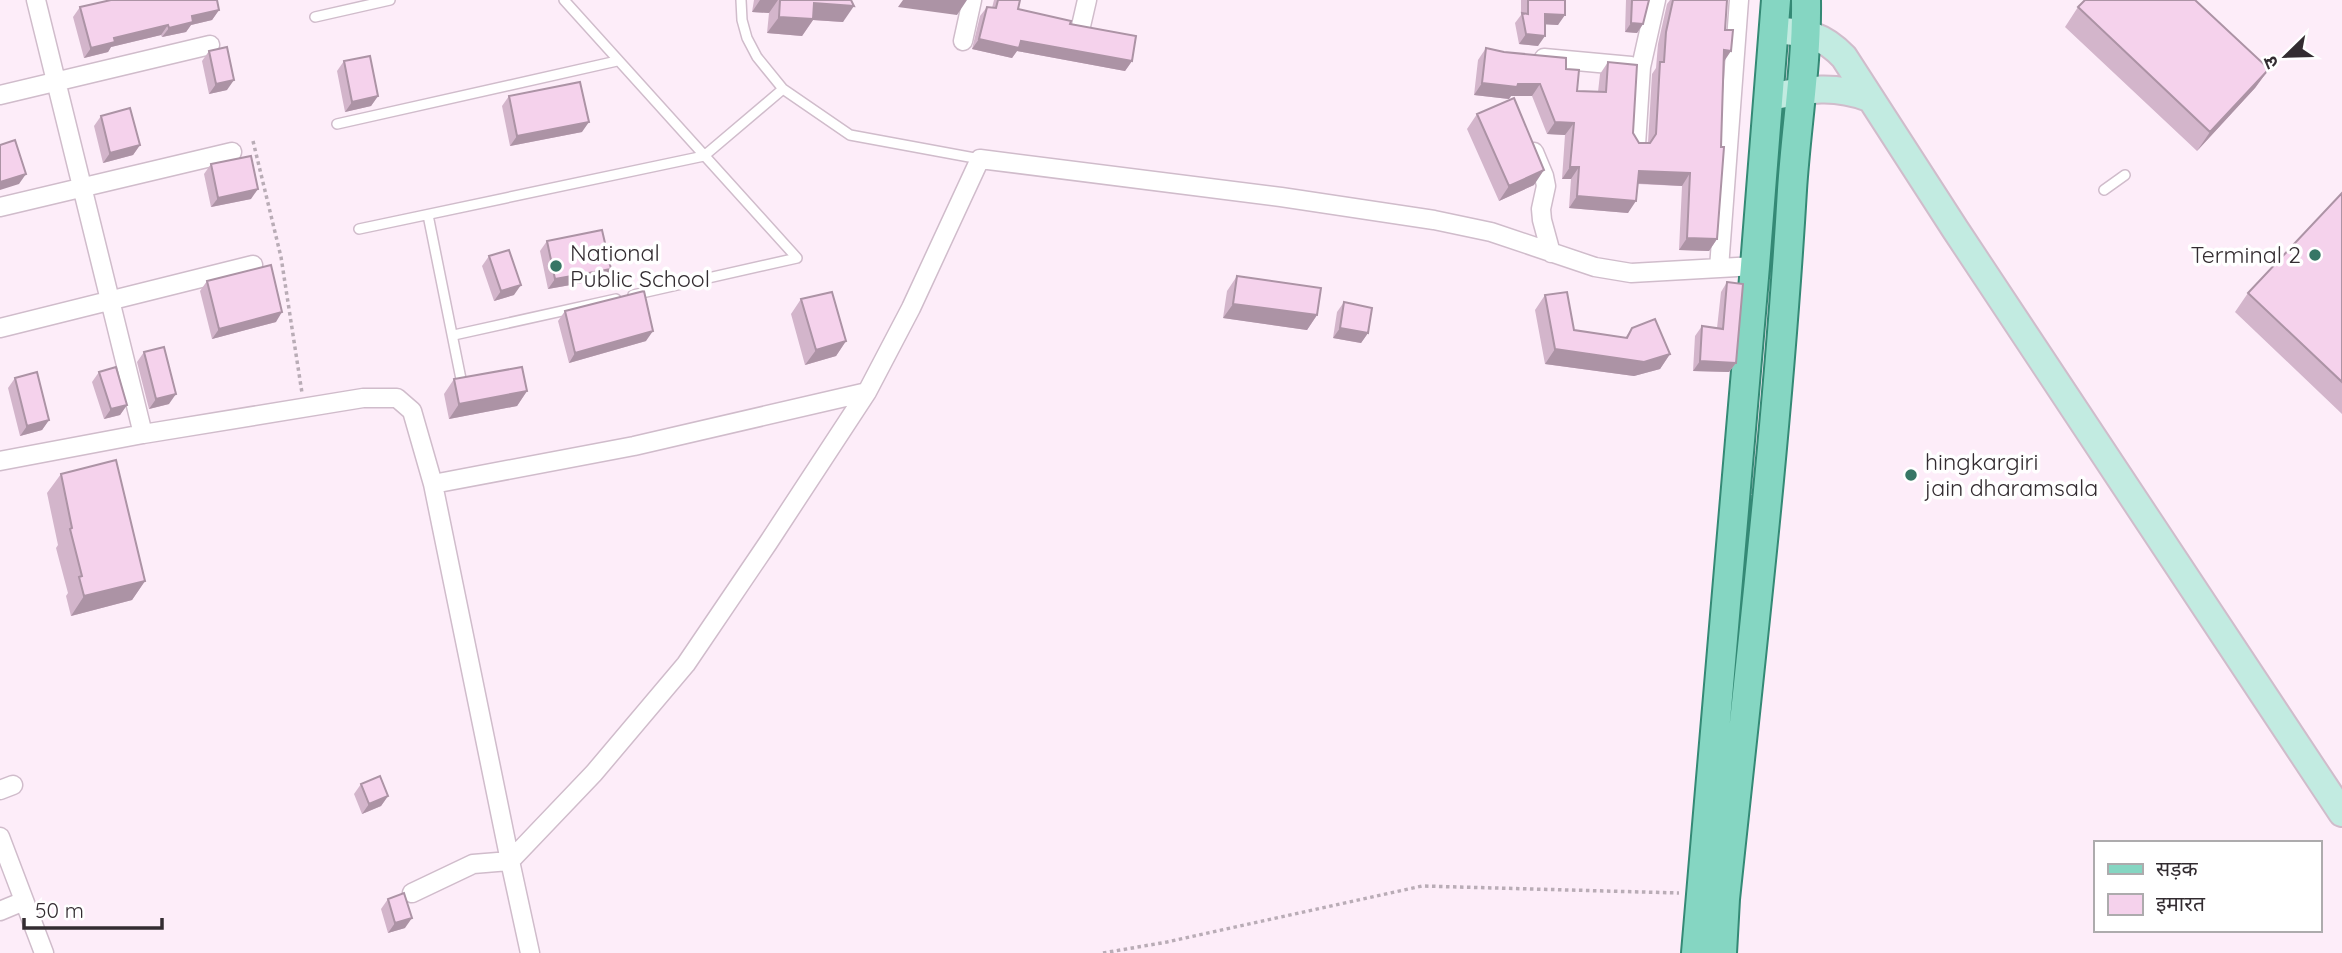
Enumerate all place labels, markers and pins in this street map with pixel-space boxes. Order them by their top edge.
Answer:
place label: National Public School [570,238,710,293]
place label: Terminal 2 [2191,240,2301,269]
marker: Terminal 2 [2307,247,2323,263]
marker: National Public School [548,258,564,274]
place label: hingkargiri jain dharamsala [1924,447,2098,502]
marker: hingkargiri jain dharamsala [1903,467,1919,483]

